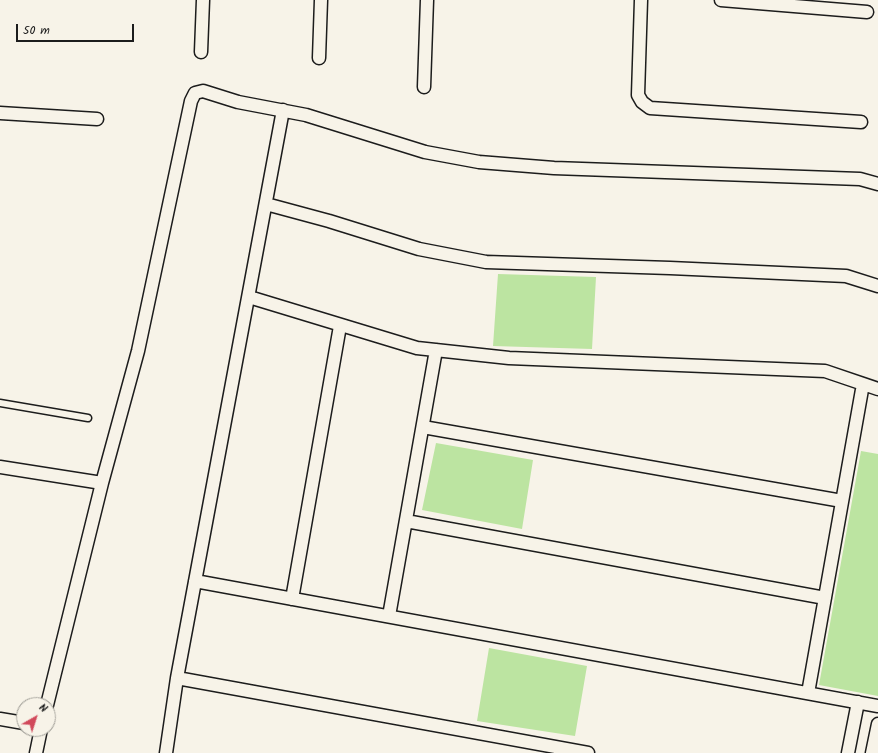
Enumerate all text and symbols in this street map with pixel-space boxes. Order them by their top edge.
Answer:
scale bar [18,16,136,42]
text: 50 m [23,21,50,40]
north arrow [16,697,56,737]
text: N [35,699,51,718]

